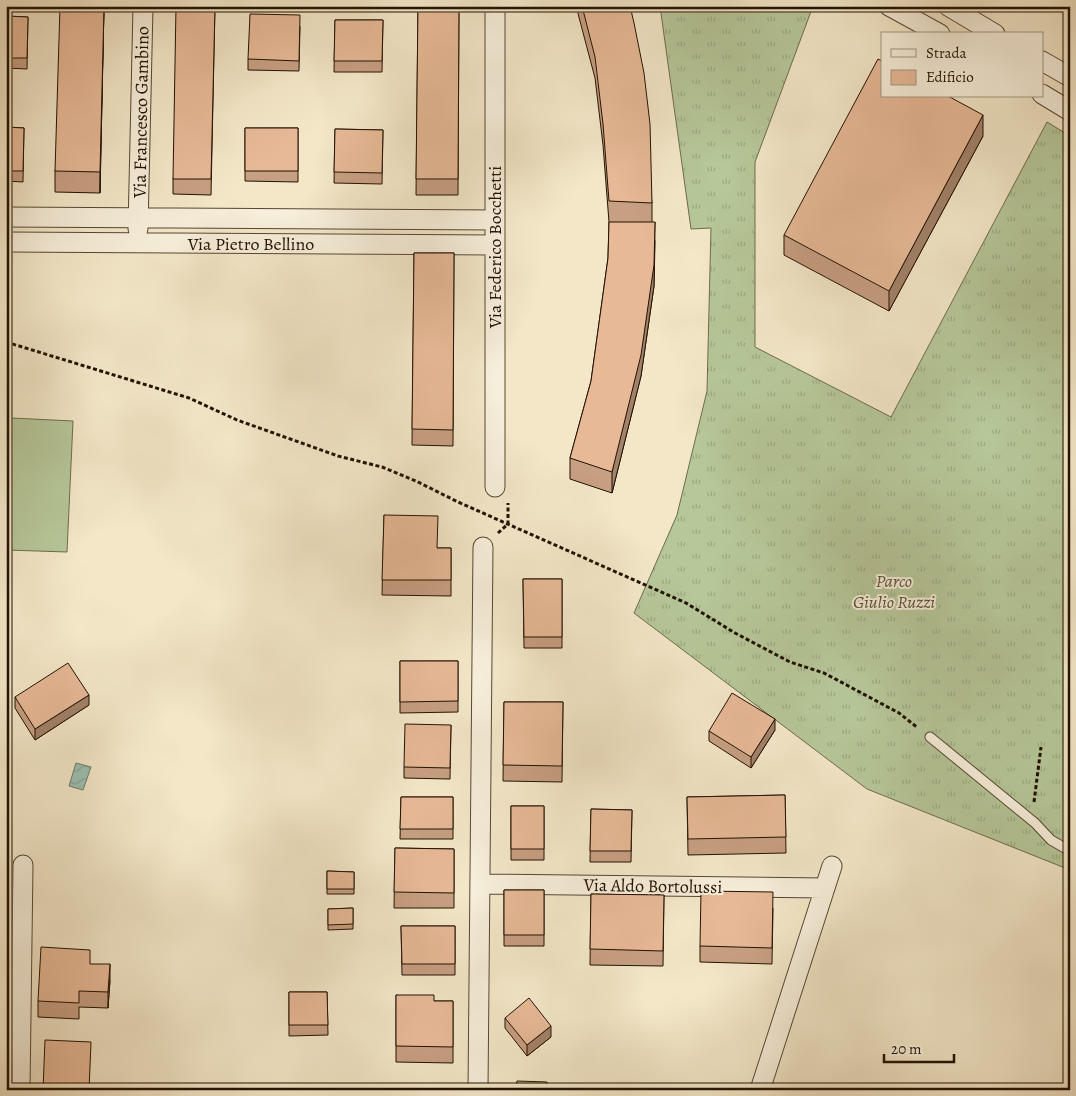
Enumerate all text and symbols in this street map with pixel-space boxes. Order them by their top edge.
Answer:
street label: Via Francesco Gambino [127,26,154,199]
legend [881,32,1044,98]
text: Strada [926,43,967,63]
text: Edificio [926,67,974,87]
street label: Via Federico Bocchetti [483,166,507,329]
street label: Via Pietro Bellino [187,232,314,256]
park label: Parco Giulio Ruzzi [853,569,935,614]
street label: Via Aldo Bortolussi [582,873,723,899]
scale bar [884,1031,954,1063]
text: 20 m [891,1039,922,1059]

